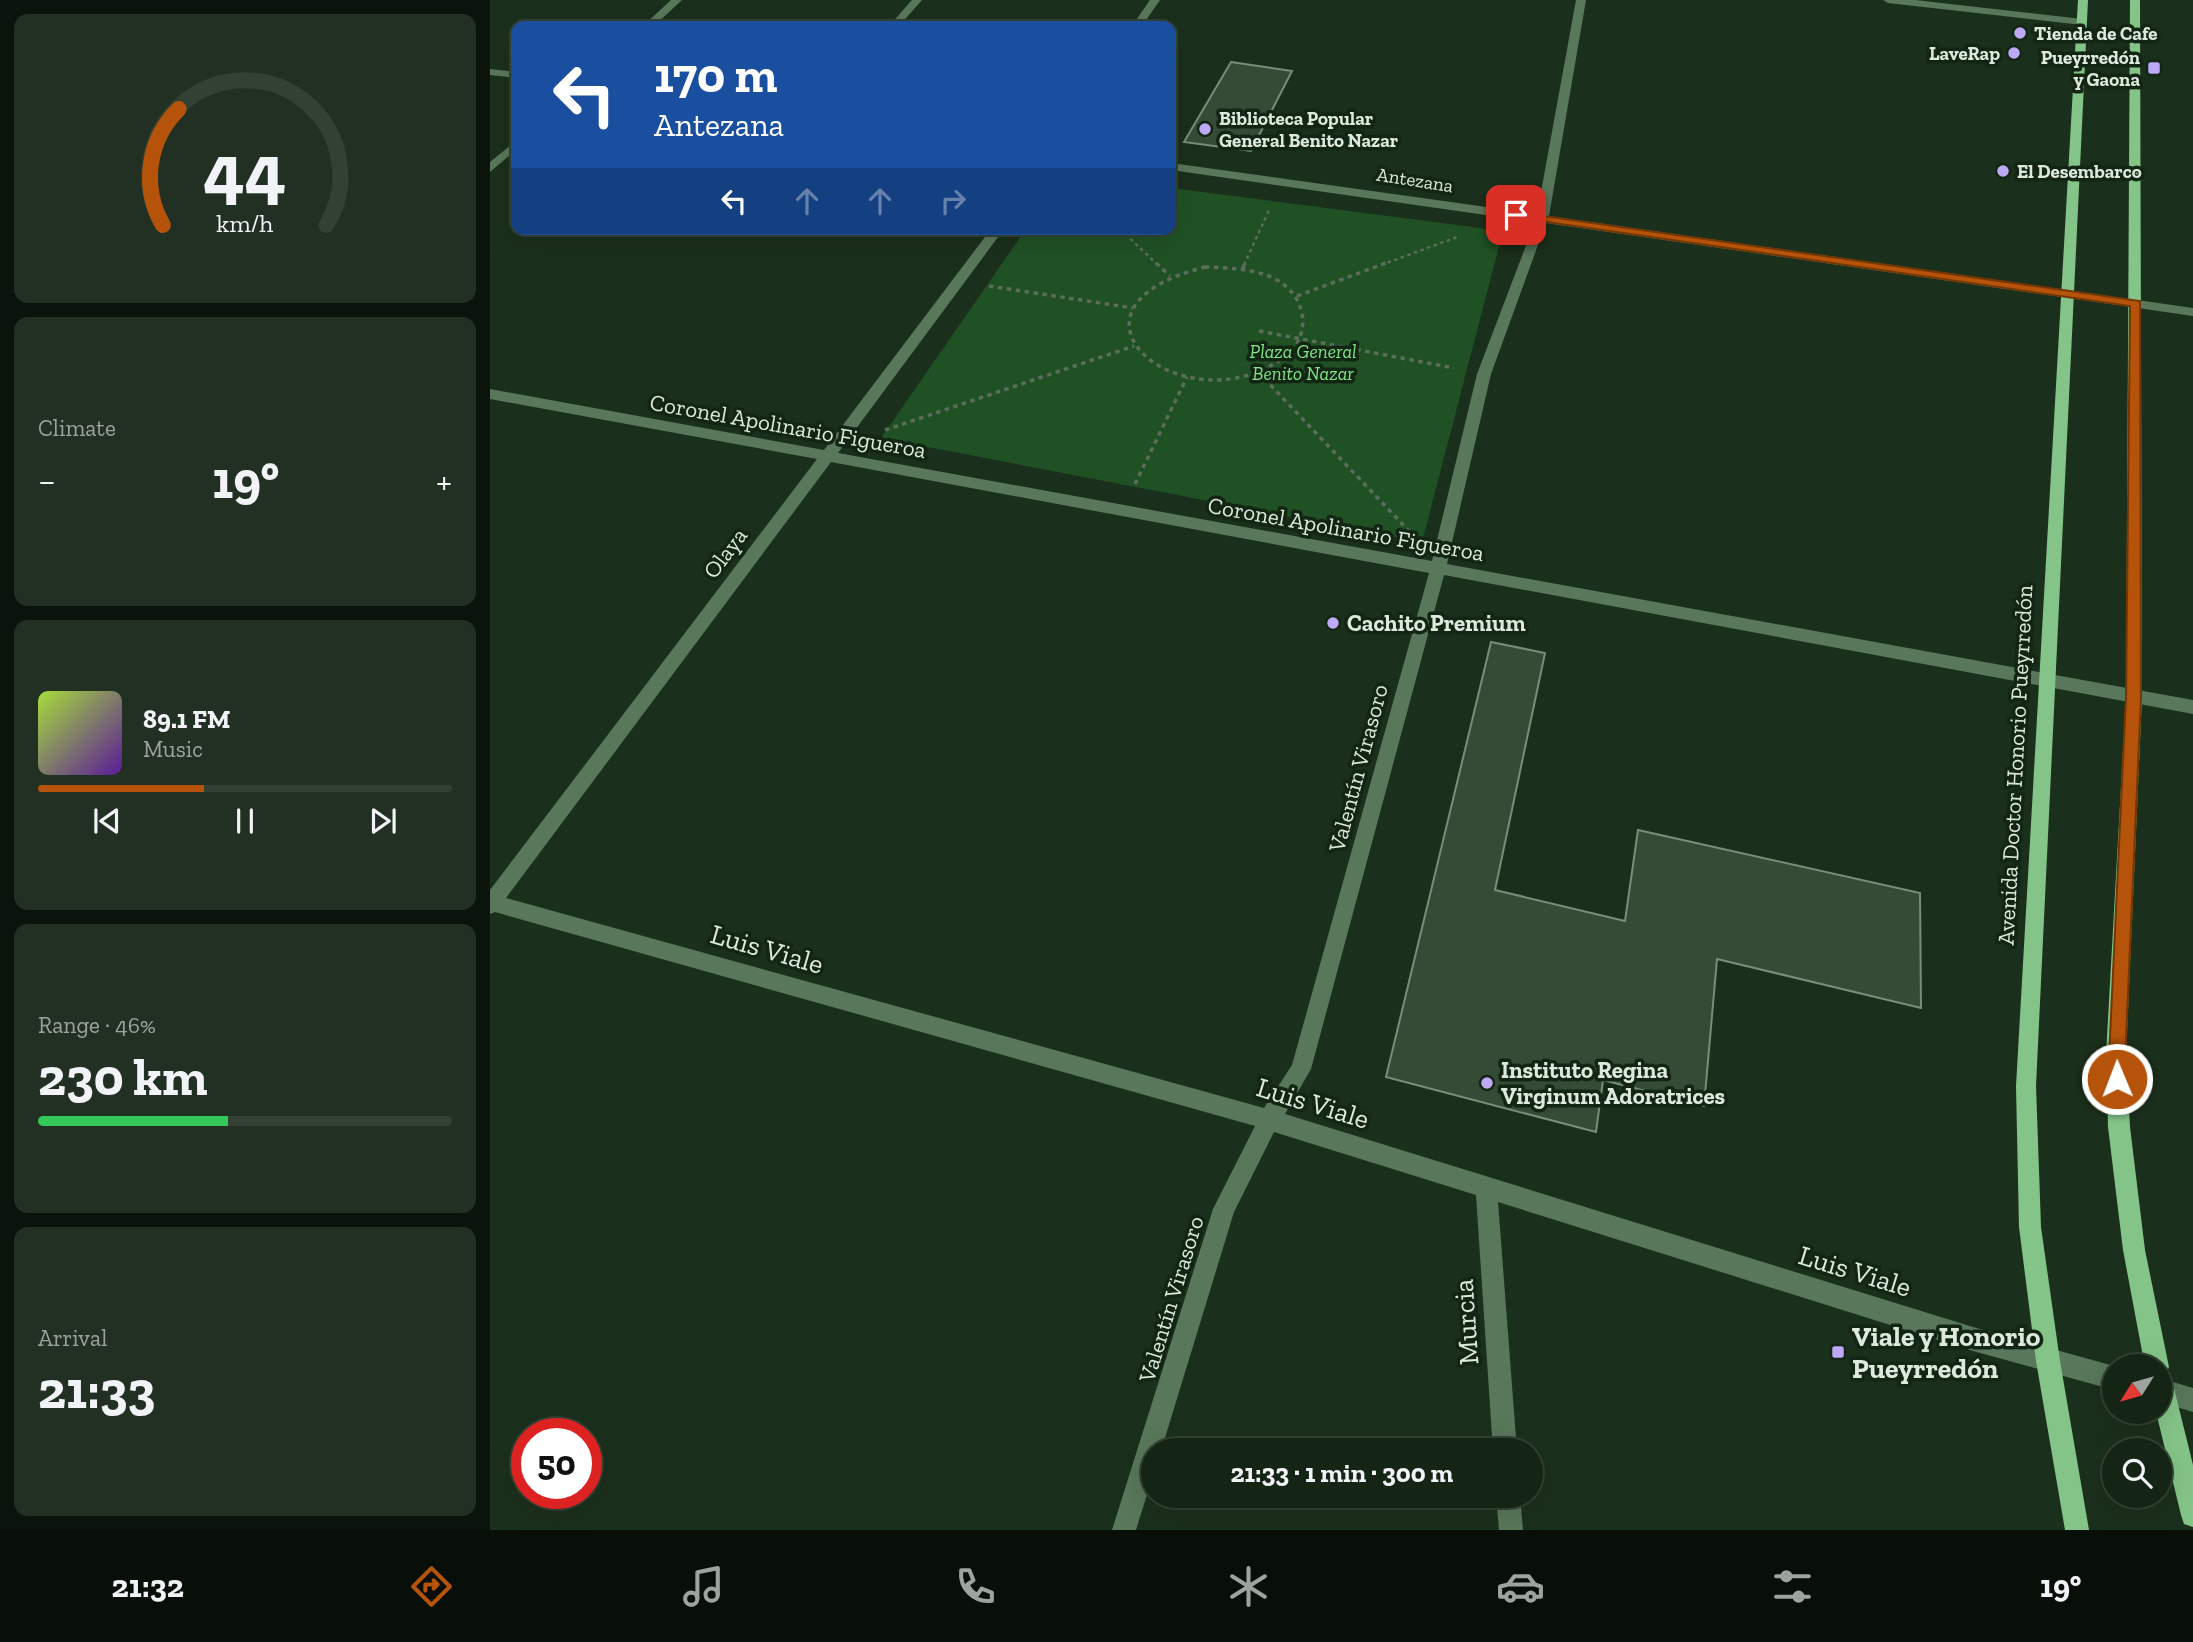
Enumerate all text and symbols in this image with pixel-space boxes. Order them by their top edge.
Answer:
place label: Tienda de Cafe [2034,22,2157,45]
marker: Tienda de Cafe [2012,25,2028,41]
place label: LaveRap [1929,42,2000,65]
marker: LaveRap [2006,45,2022,61]
text: 170 m [654,46,777,105]
place label: Pueyrredón y Gaona [2041,46,2141,91]
icon: left [539,49,630,140]
marker: Pueyrredón y Gaona [2146,60,2162,76]
text: Antezana [654,106,784,144]
place label: Biblioteca Popular General Benito Nazar [1219,107,1399,152]
marker: Biblioteca Popular General Benito Nazar [1197,121,1213,137]
text: 44 [204,126,287,214]
place label: El Desembarco [2017,160,2142,183]
street label: Antezana [1375,163,1455,197]
marker: El Desembarco [1995,163,2011,179]
icon: left [715,182,753,220]
icon: ahead [788,182,826,220]
icon: ahead [861,182,899,220]
icon: right [934,182,972,220]
pin [1486,185,1546,245]
icon: arrive [1497,196,1535,234]
text: km/h [216,207,274,237]
park label: Plaza General Benito Nazar [1249,340,1357,385]
street label: Coronel Apolinario Figueroa [648,388,928,464]
text: Climate [38,414,116,442]
text: 19° [212,449,279,511]
text: − [38,458,56,504]
text: + [436,458,452,504]
street label: Coronel Apolinario Figueroa [1206,491,1486,567]
street label: Olaya [697,522,753,584]
street label: Avenida Doctor Honorio Pueyrredón [1992,584,2038,946]
place label: Cachito Premium [1347,609,1526,637]
marker: Cachito Premium [1325,615,1341,631]
street label: Valentín Virasoro [1322,681,1394,856]
text: 89.1 FM [143,703,230,735]
text: Music [143,735,203,763]
icon: previous [88,802,126,840]
icon: pause [226,802,264,840]
icon: next [364,802,402,840]
street label: Luis Viale [707,917,827,981]
text: Range · 46% [38,1011,156,1039]
position arrow [2080,1042,2154,1116]
text: 230 km [38,1046,208,1108]
place label: Instituto Regina Virginum Adoratrices [1501,1056,1725,1110]
street label: Luis Viale [1253,1070,1373,1136]
marker: Instituto Regina Virginum Adoratrices [1479,1075,1495,1091]
street label: Valentín Virasoro [1132,1213,1210,1386]
street label: Luis Viale [1795,1238,1915,1304]
street label: Murcia [1447,1278,1485,1366]
place label: Viale y Honorio Pueyrredón [1852,1320,2041,1385]
text: Arrival [38,1324,107,1352]
marker: Viale y Honorio Pueyrredón [1830,1344,1846,1360]
north arrow [2102,1354,2172,1424]
map controls [2102,1354,2172,1508]
text: 21:33 [38,1359,155,1421]
speed limit sign: 50 [511,1418,602,1509]
button: search [2102,1438,2172,1508]
text: 21:33 · 1 min · 300 m [1231,1457,1453,1489]
icon: directions [407,1562,456,1611]
icon: music [679,1562,728,1611]
icon: phone [951,1562,1000,1611]
icon: climate [1224,1562,1273,1611]
icon: car [1496,1562,1545,1611]
icon: filters [1768,1562,1817,1611]
text: 21:32 [112,1567,184,1605]
text: 19° [2040,1567,2081,1605]

